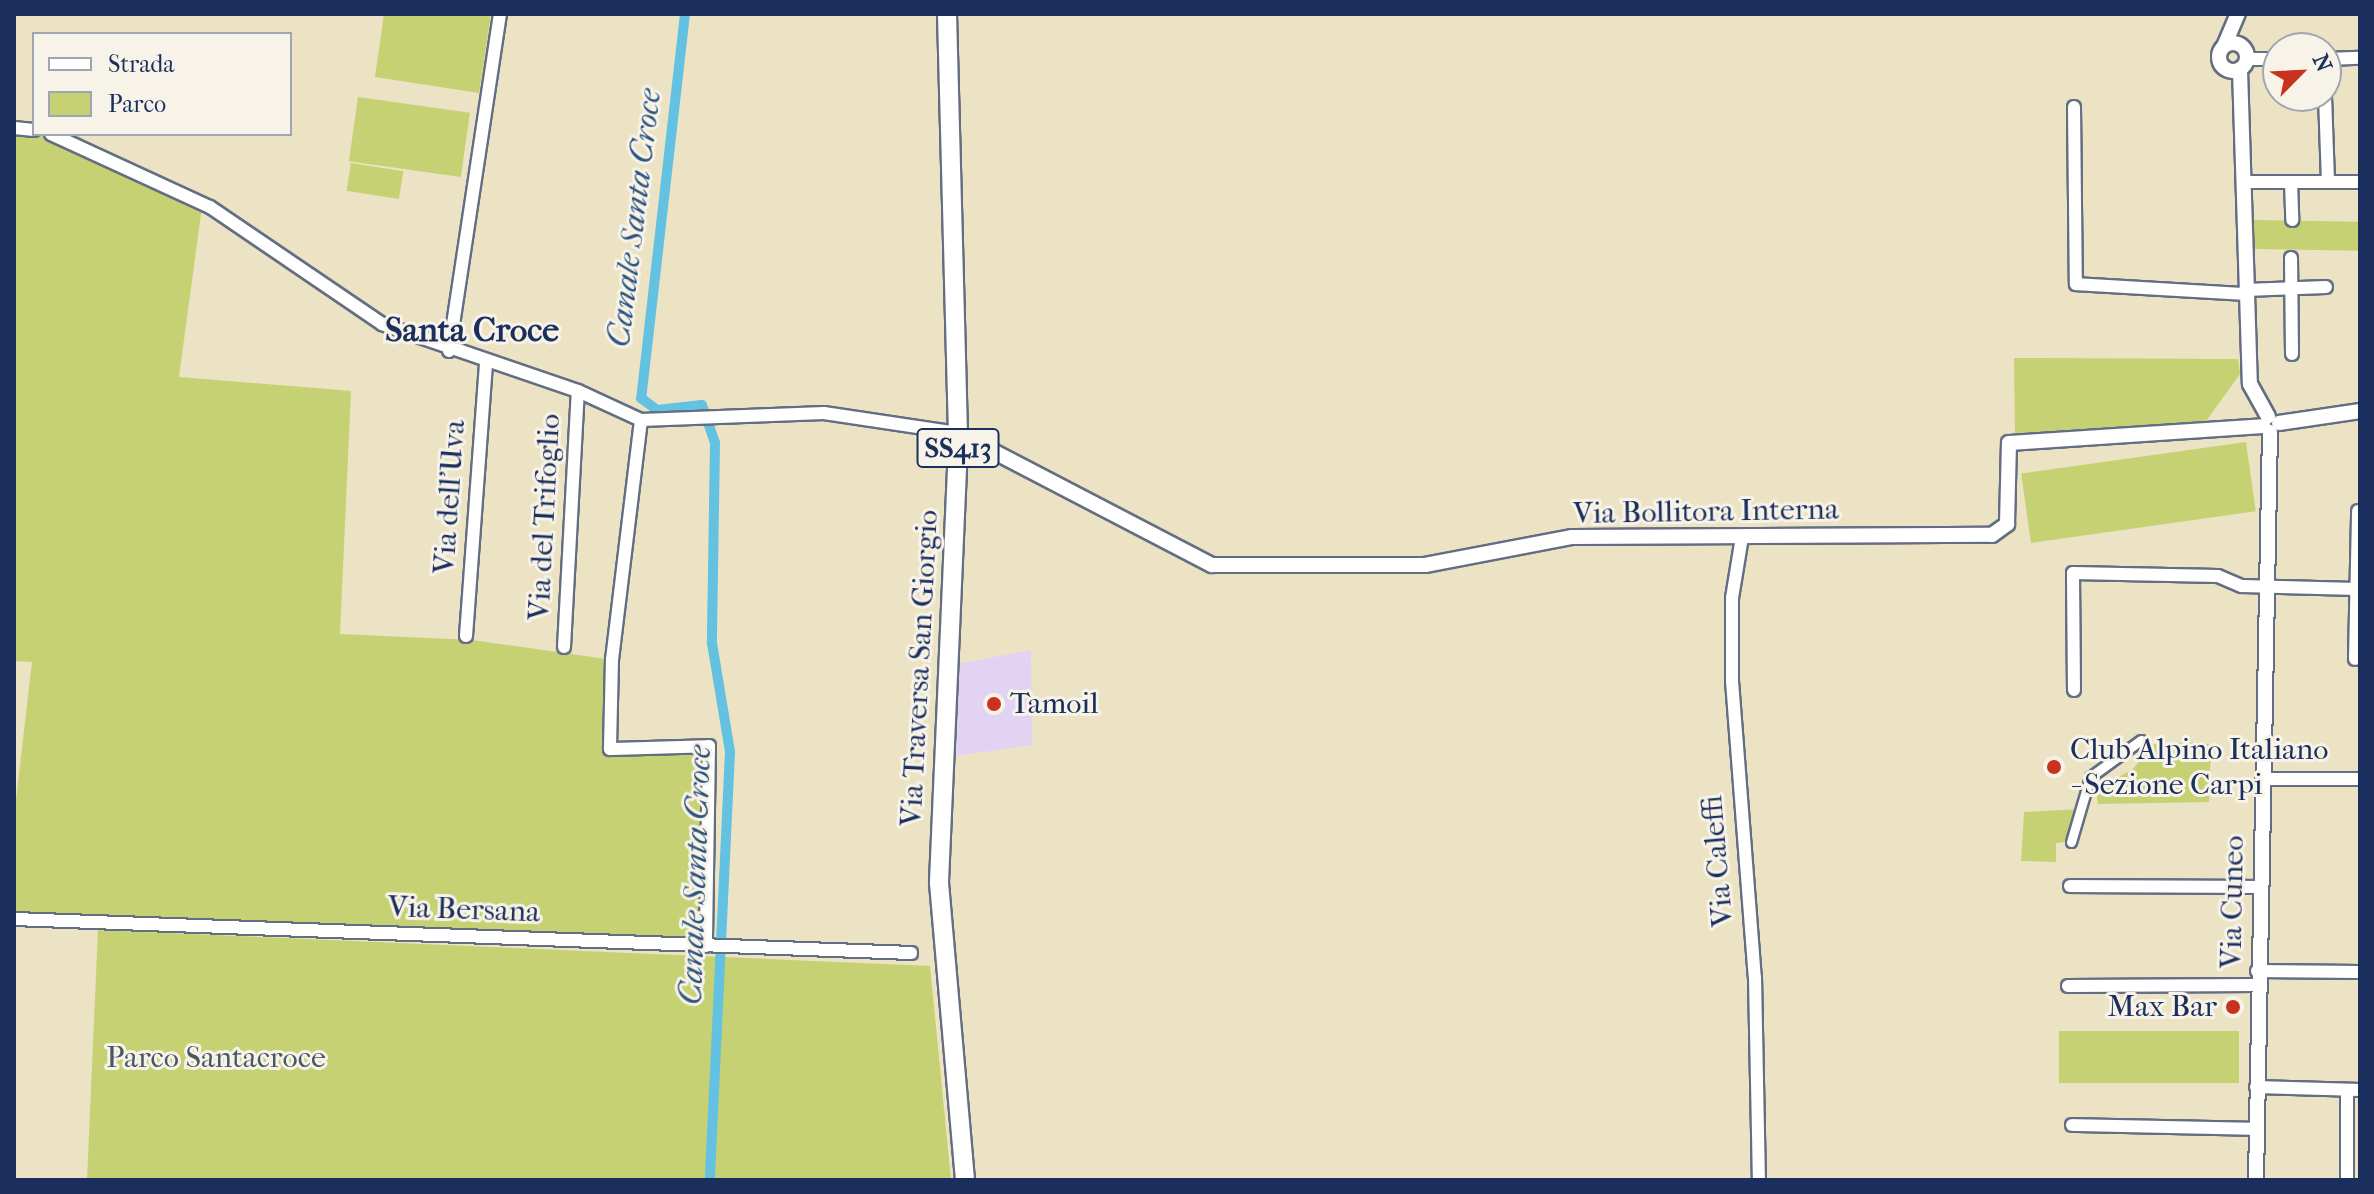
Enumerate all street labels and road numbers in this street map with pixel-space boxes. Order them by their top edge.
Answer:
street label: Via del Trifoglio [522,413,568,621]
street label: Via dell'Uva [427,419,473,575]
road number: SS413 [916,424,1000,472]
street label: Via Bollitora Interna [1573,492,1839,532]
street label: Via Traversa San Giorgio [894,509,946,827]
street label: Via Caleffi [1694,794,1742,928]
street label: Via Cuneo [2214,835,2252,969]
street label: Via Bersana [387,889,541,931]

